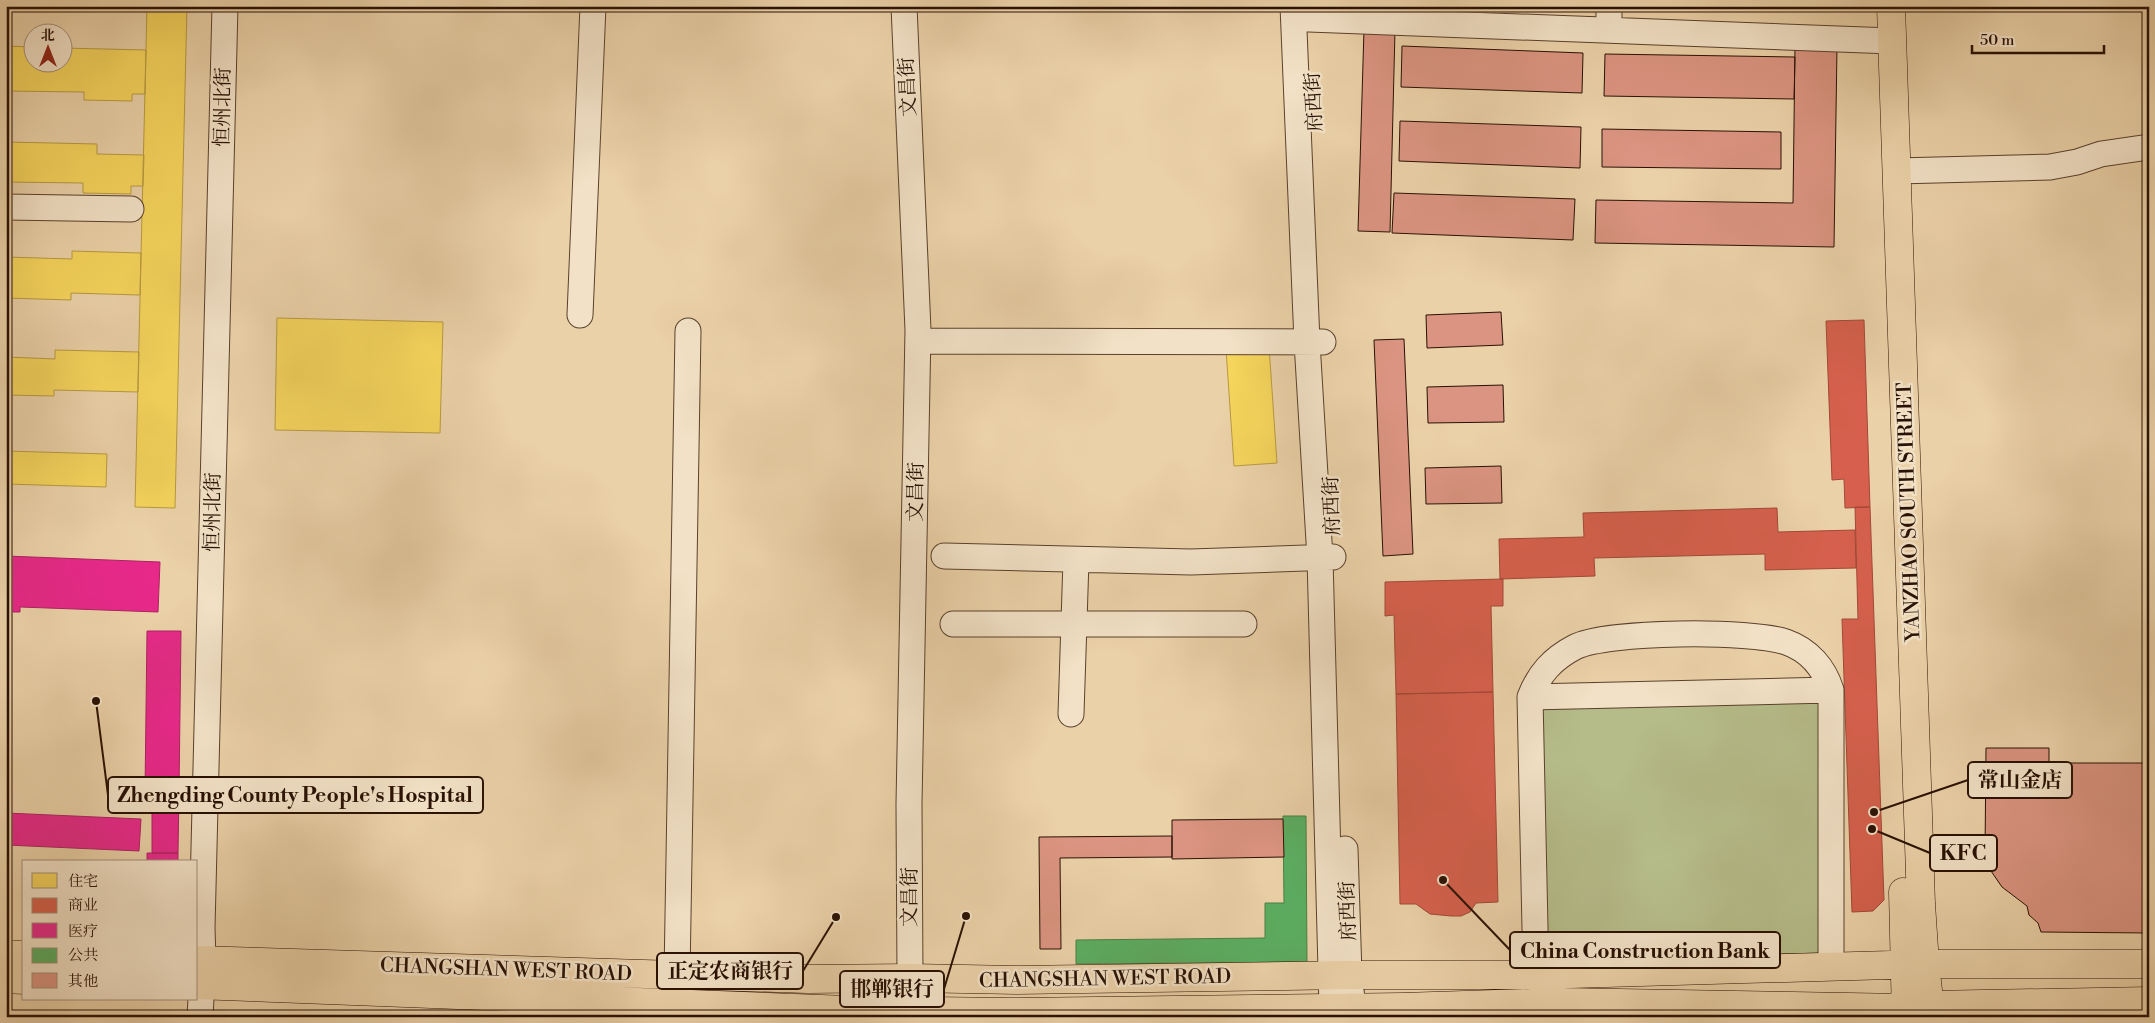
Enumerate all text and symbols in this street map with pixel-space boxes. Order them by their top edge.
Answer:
north arrow [22,22,72,72]
scale bar [1972,22,2105,54]
text: 北 [41,27,55,45]
text: 50 m [1980,31,2014,50]
street label: 文昌街 [894,56,923,118]
street label: 恒州北街 [210,67,237,147]
street label: 府西街 [1300,71,1329,133]
street label: YANZHAO SOUTH STREET [1892,382,1927,643]
street label: 文昌街 [903,462,930,522]
street label: 恒州北街 [200,472,227,552]
street label: 府西街 [1319,476,1346,536]
callout: 常山金店 [1968,762,2072,798]
text: 常山金店 [1978,768,2062,794]
callout: Zhengding County People's Hospital [108,777,483,813]
text: Zhengding County People's Hospital [117,783,473,809]
callout: KFC [1930,835,1997,871]
text: KFC [1940,841,1986,867]
legend [22,860,198,1000]
street label: 文昌街 [898,867,923,927]
text: 住宅 [68,872,98,891]
street label: 府西街 [1335,881,1362,941]
text: 商业 [68,896,98,915]
text: 医疗 [68,922,98,941]
callout: China Construction Bank [1510,932,1780,968]
text: China Construction Bank [1520,939,1771,965]
text: 公共 [68,946,98,965]
callout: 正定农商银行 [657,953,803,989]
street label: CHANGSHAN WEST ROAD [379,954,632,987]
text: 正定农商银行 [667,959,793,985]
street label: CHANGSHAN WEST ROAD [979,965,1231,994]
callout: 邯郸银行 [840,971,944,1007]
text: 其他 [68,972,98,991]
text: 邯郸银行 [850,977,934,1003]

